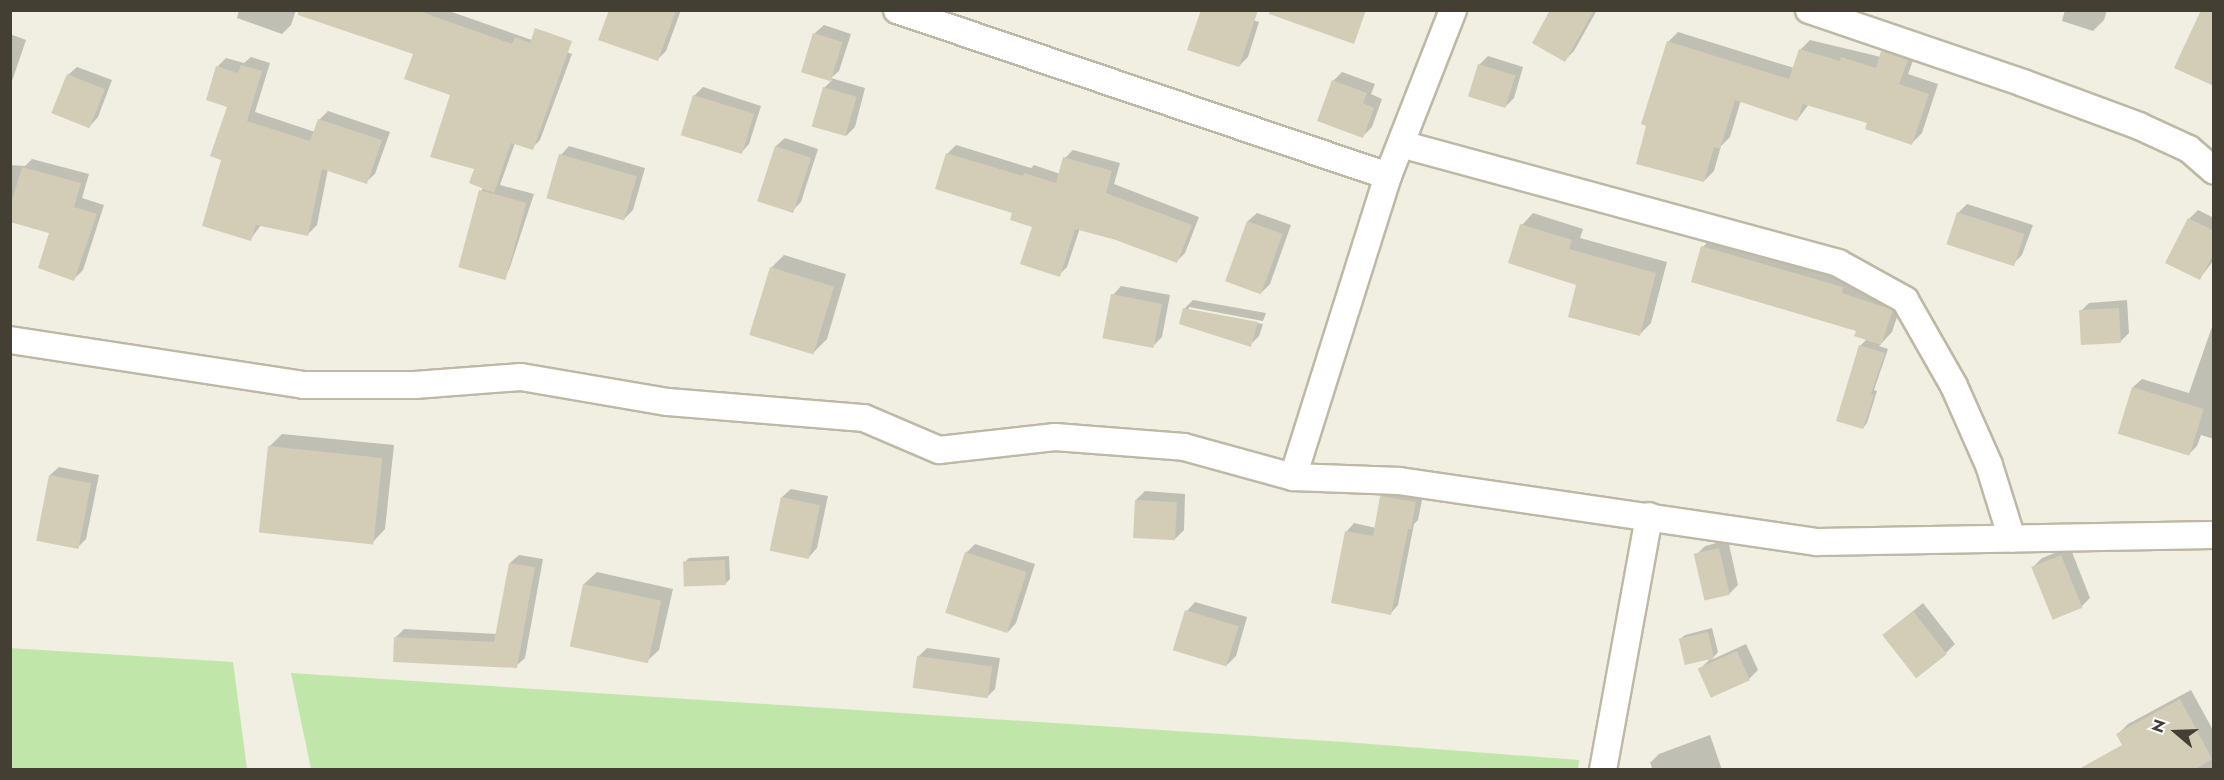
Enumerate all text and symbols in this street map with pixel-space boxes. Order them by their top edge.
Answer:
north arrow [2146,702,2206,762]
text: N [2146,716,2171,736]

